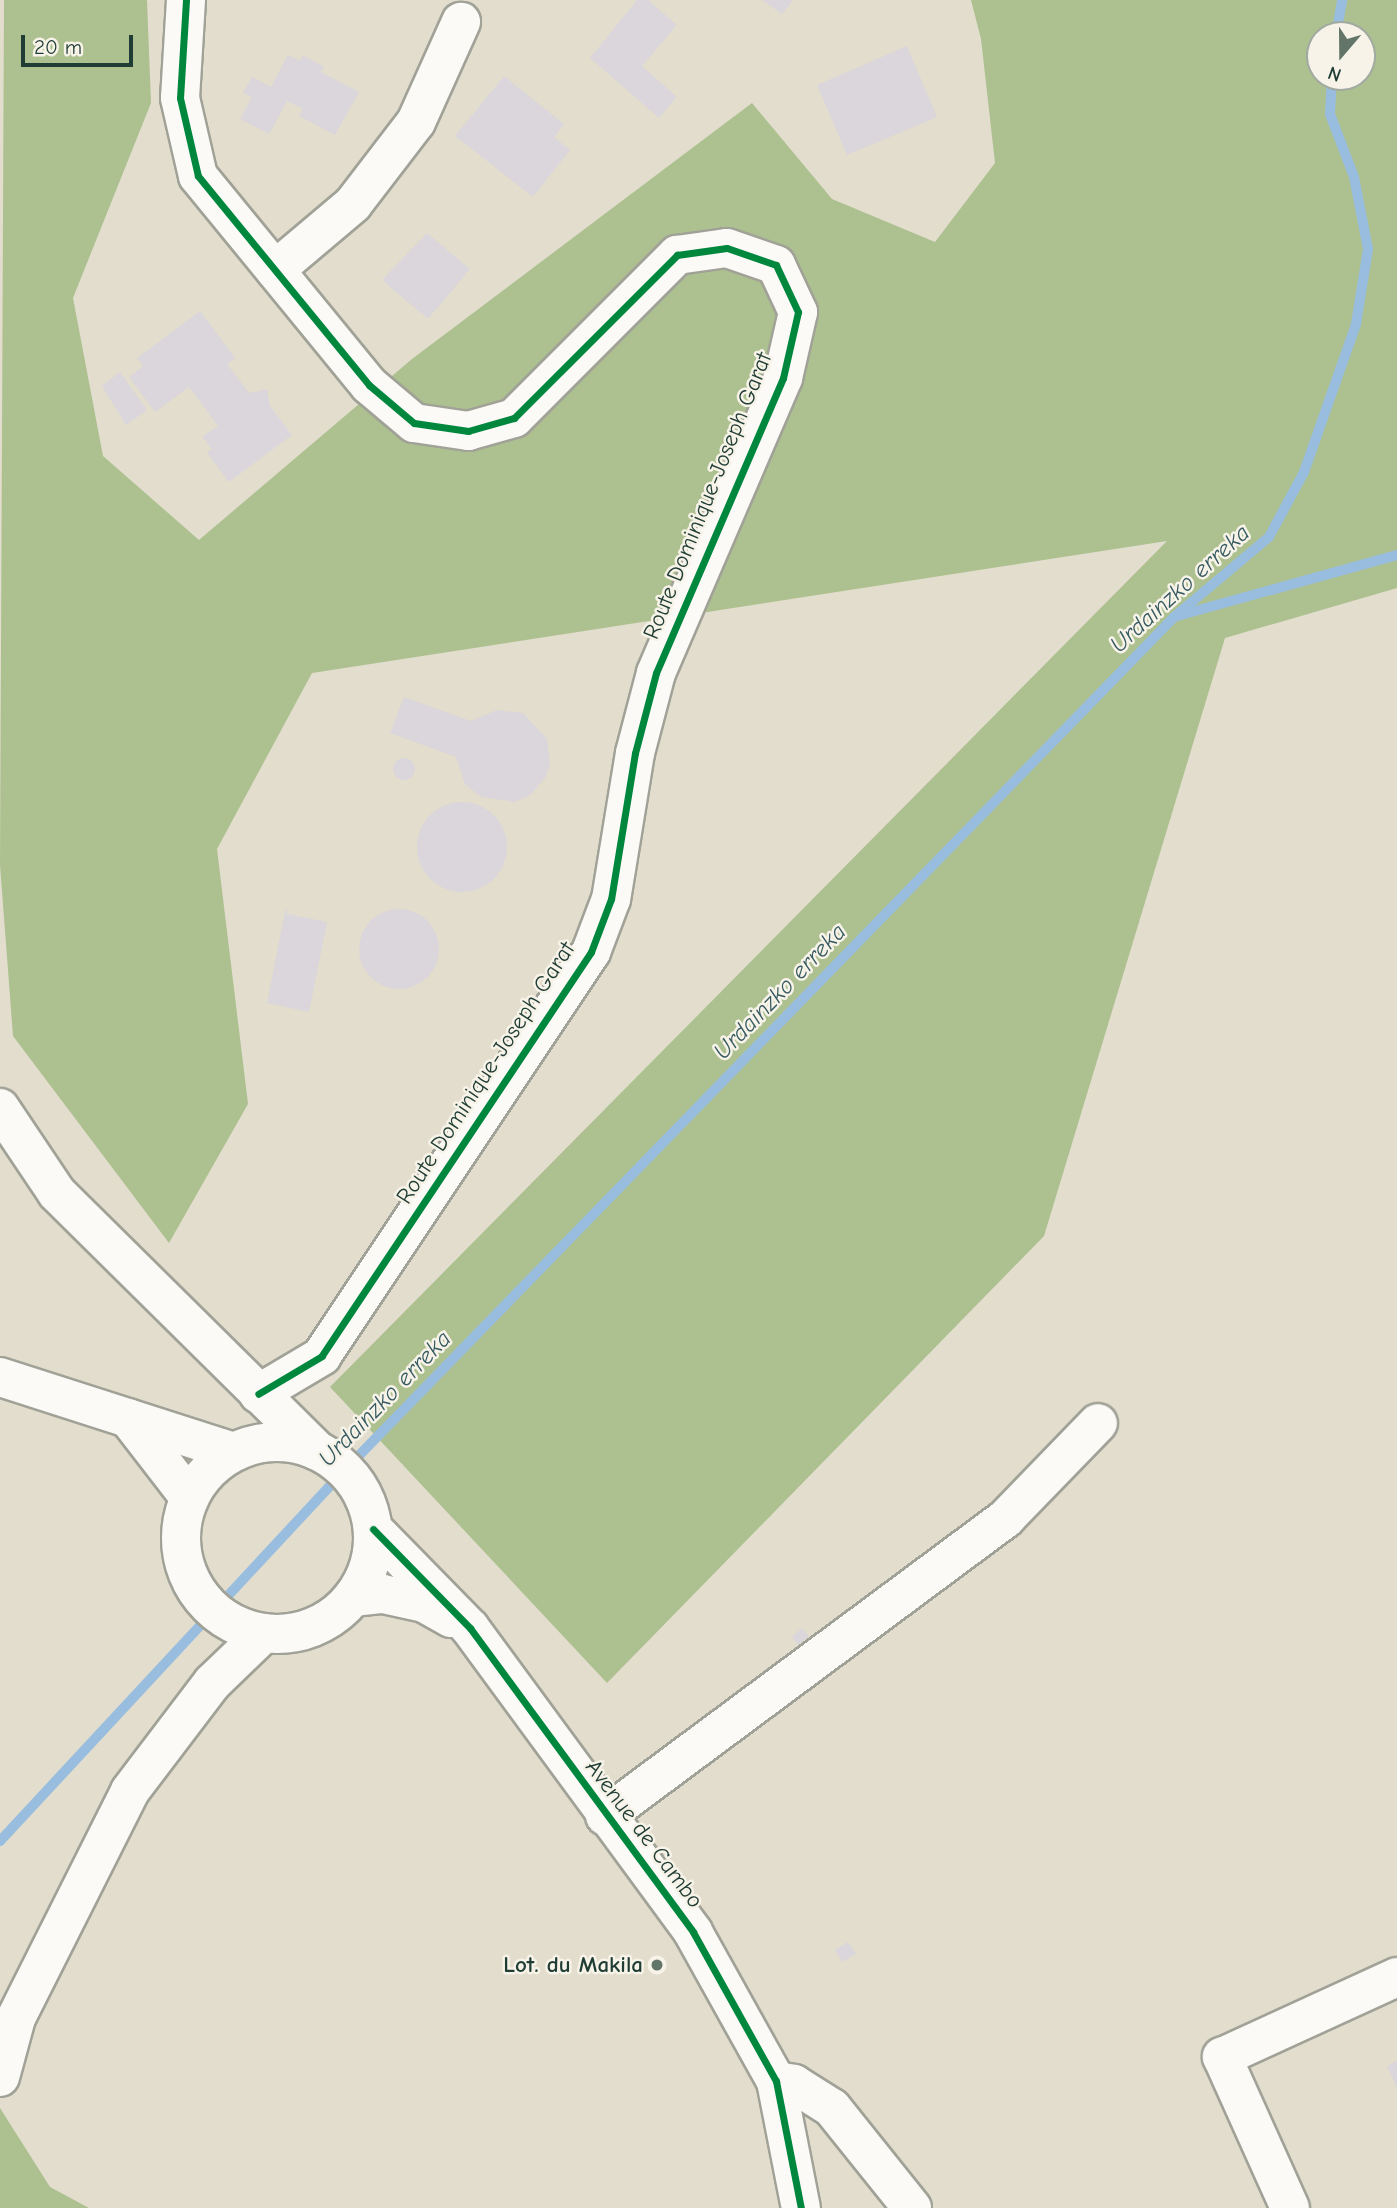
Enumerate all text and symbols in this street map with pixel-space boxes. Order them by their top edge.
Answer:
scale bar [24,21,136,65]
north arrow [1306,21,1376,91]
text: 20 m [34,35,82,59]
text: N [1325,61,1344,86]
street label: Route Dominique-Joseph Garat [638,349,778,643]
water label: Urdainzko erreka [1104,519,1256,659]
water label: Urdainzko erreka [708,918,852,1066]
street label: Route Dominique-Joseph Garat [391,937,581,1209]
water label: Urdainzko erreka [313,1325,457,1473]
street label: Avenue de Cambo [579,1754,709,1914]
place label: Lot. du Makila [503,1951,643,1979]
marker: Lot. du Makila [649,1957,665,1973]

